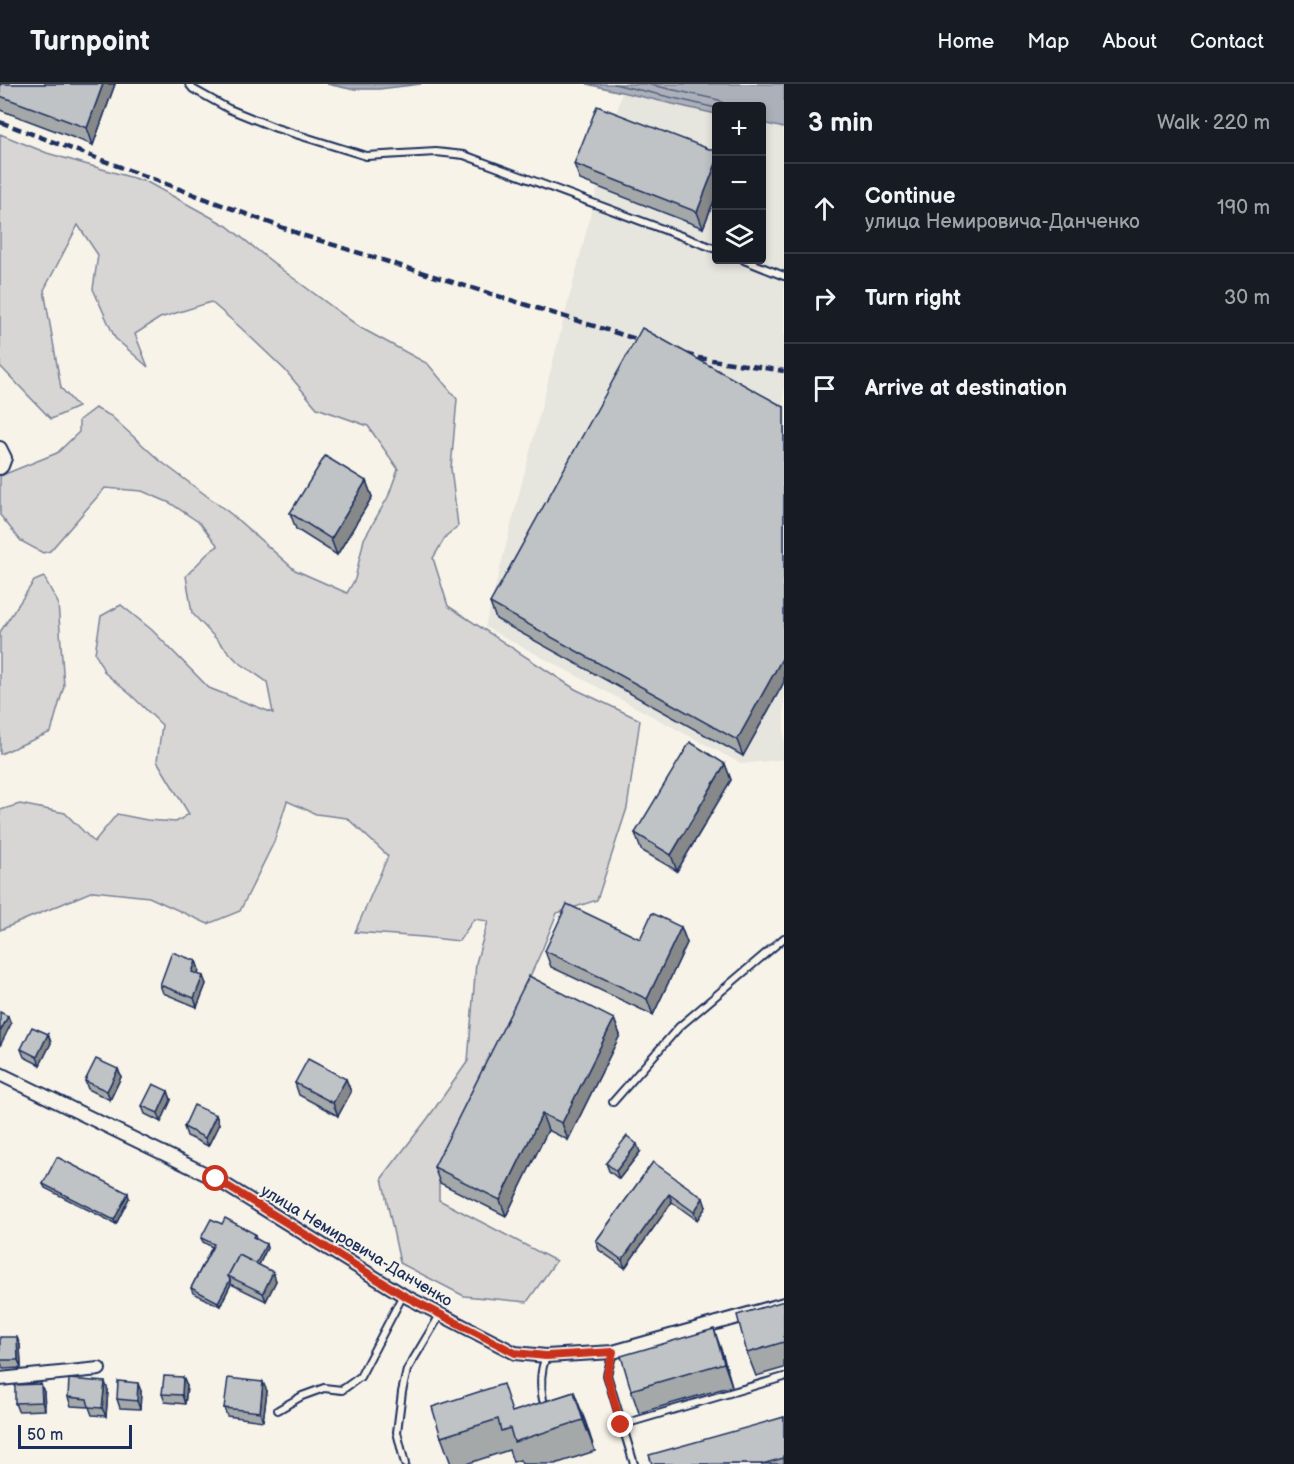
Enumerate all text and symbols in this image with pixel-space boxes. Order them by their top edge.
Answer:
text: Turnpoint [30,25,150,58]
text: Home [937,29,994,54]
text: Map [1027,29,1069,54]
text: About [1102,29,1157,54]
text: Contact [1190,29,1264,54]
map controls [712,102,766,264]
button: + [712,102,766,156]
text: 3 min [808,108,873,139]
text: Walk · 220 m [1157,111,1270,135]
button: − [712,156,766,210]
text: Continue [865,183,955,210]
icon: ahead [808,192,841,225]
text: 190 m [1217,196,1270,220]
button: layers [712,210,766,264]
text: улица Немировича-Данченко [865,210,1140,234]
icon: right [808,282,841,315]
text: Turn right [865,285,961,312]
text: 30 m [1224,286,1270,310]
icon: arrive [808,372,841,405]
text: Arrive at destination [865,375,1067,402]
route start [202,1165,228,1191]
street label: улица Немировича-Данченко [257,1182,455,1311]
route end [607,1411,633,1437]
scale bar [18,1422,132,1450]
text: 50 m [27,1426,63,1445]

